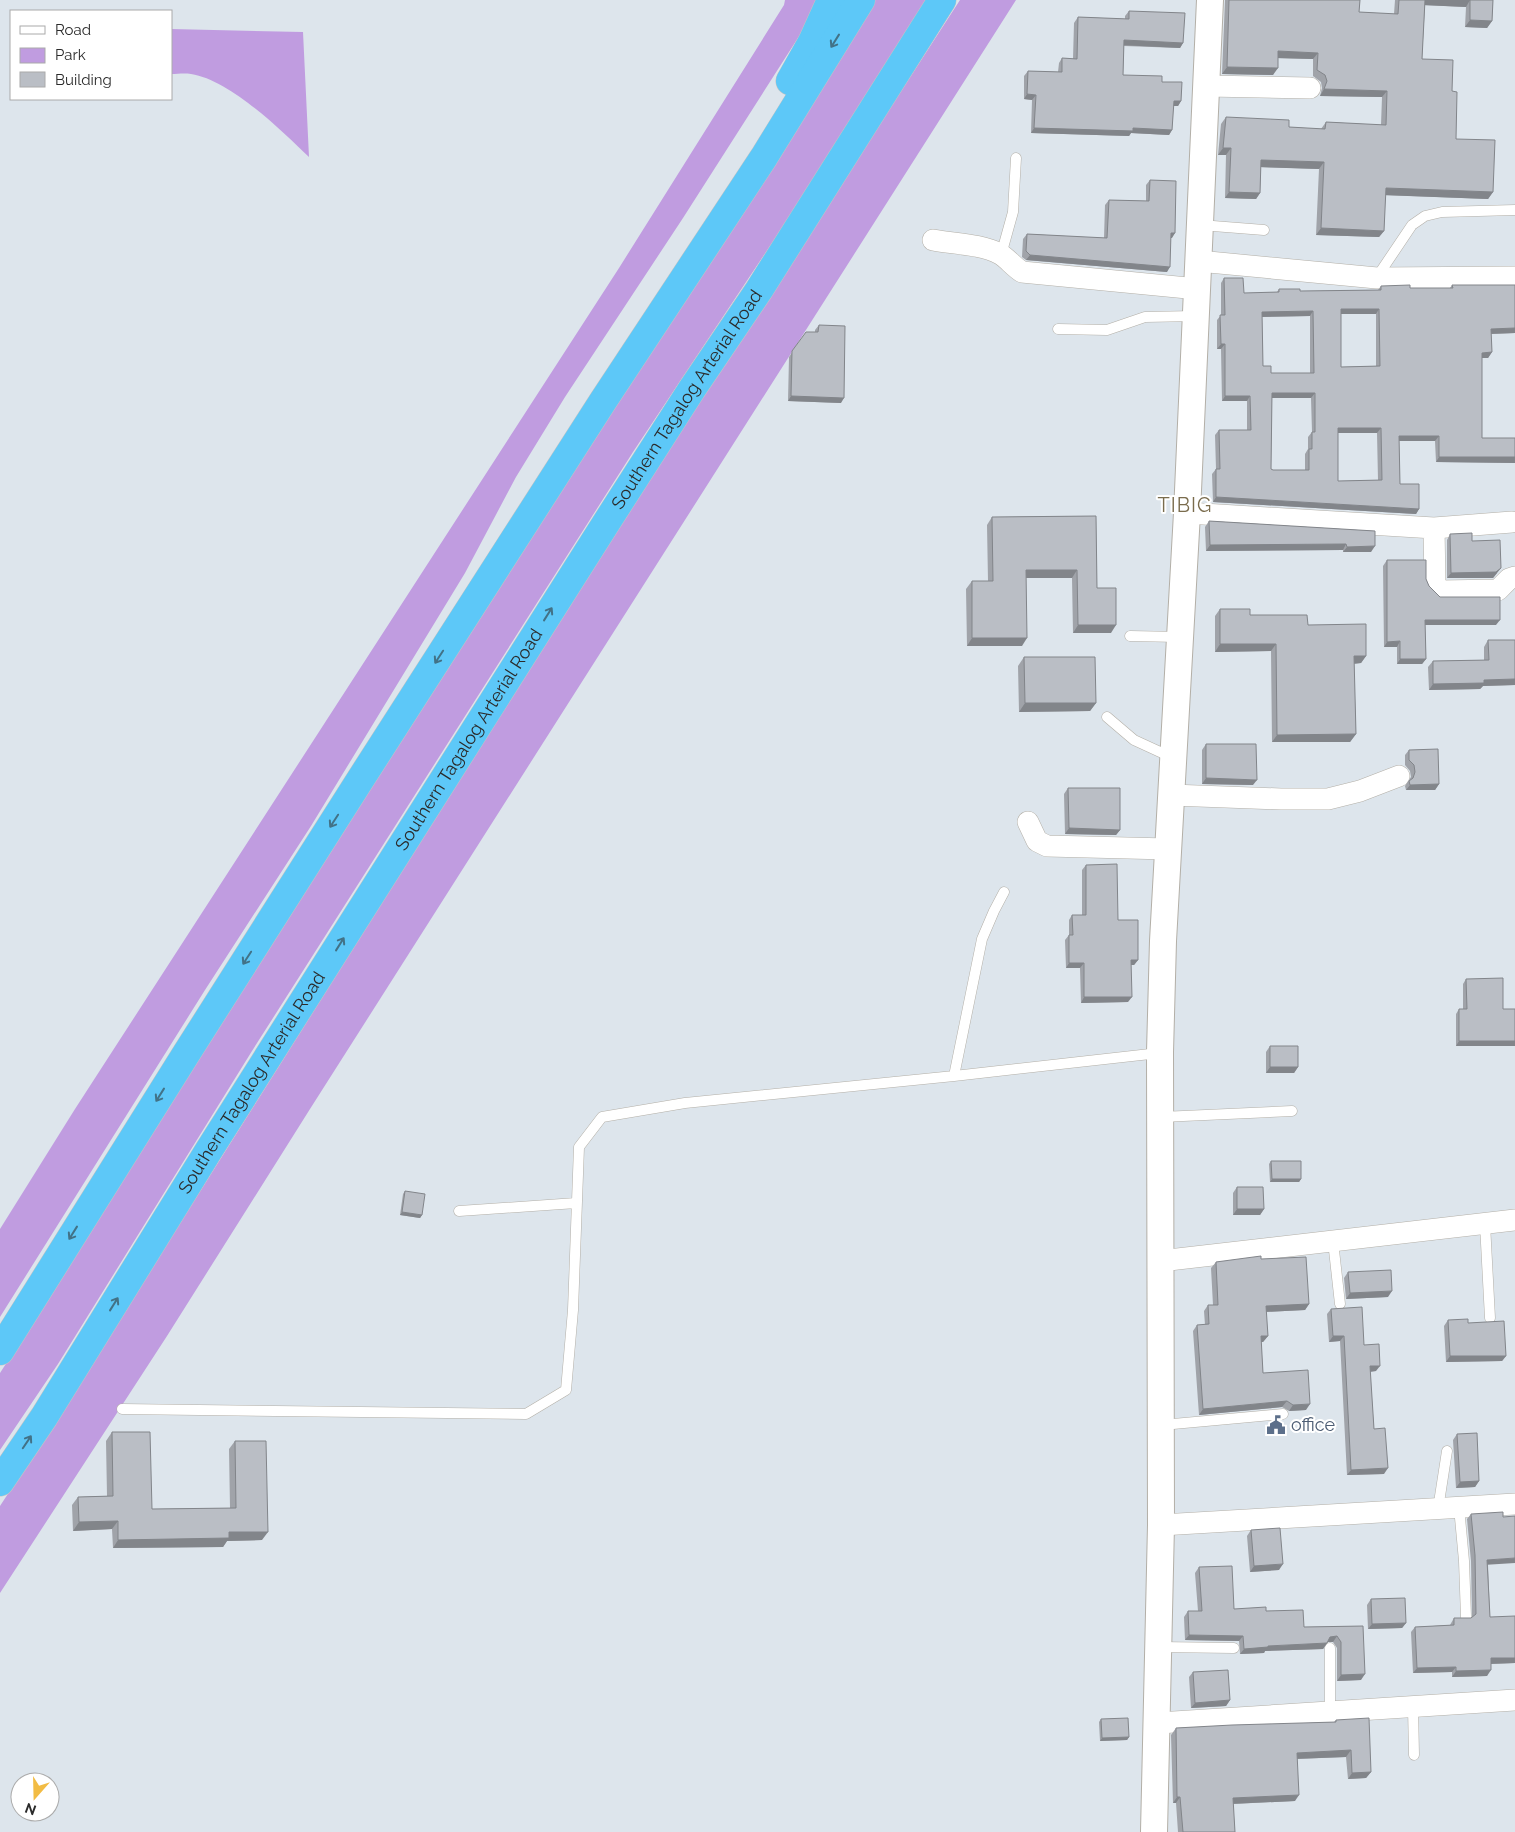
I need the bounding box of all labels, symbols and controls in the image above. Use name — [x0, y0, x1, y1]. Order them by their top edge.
legend — [10, 10, 172, 100]
text: Road — [55, 21, 91, 39]
one-way arrow — [830, 34, 840, 48]
text: Park — [55, 46, 86, 64]
text: Building — [55, 71, 112, 89]
street label: Southern Tagalog Arterial Road — [607, 286, 766, 513]
district label: TIBIG — [1158, 493, 1212, 517]
one-way arrow — [543, 608, 553, 622]
street label: Southern Tagalog Arterial Road — [390, 625, 546, 854]
one-way arrow — [434, 650, 444, 664]
one-way arrow — [329, 814, 340, 828]
one-way arrow — [335, 938, 345, 952]
one-way arrow — [242, 951, 252, 965]
street label: Southern Tagalog Arterial Road — [174, 968, 329, 1197]
one-way arrow — [154, 1088, 164, 1102]
one-way arrow — [68, 1226, 79, 1240]
one-way arrow — [109, 1298, 119, 1312]
public building icon: office — [1265, 1414, 1287, 1436]
place label: office — [1291, 1414, 1336, 1435]
one-way arrow — [22, 1435, 32, 1449]
north arrow — [10, 1772, 60, 1822]
text: N — [23, 1800, 38, 1819]

